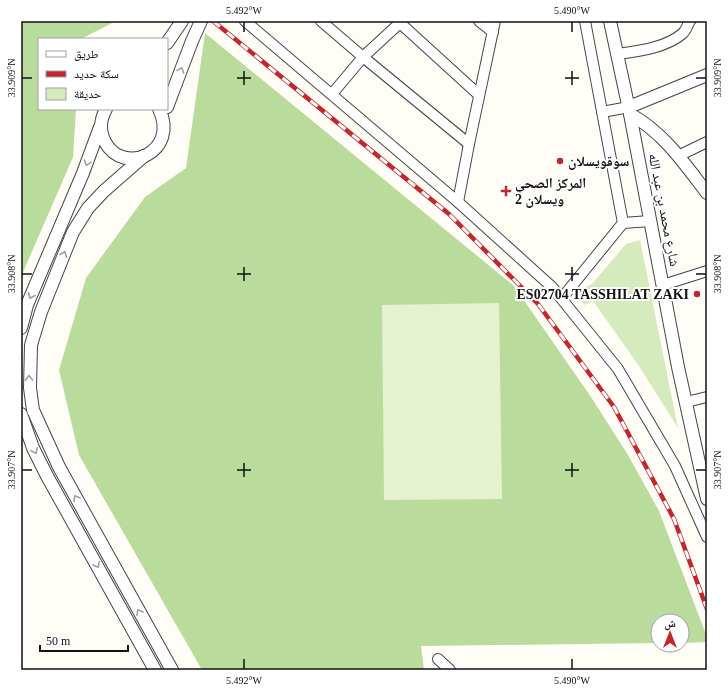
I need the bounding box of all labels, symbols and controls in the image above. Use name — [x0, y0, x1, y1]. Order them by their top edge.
text: 5.492°W — [226, 5, 263, 16]
text: 5.490°W — [554, 5, 591, 16]
legend — [38, 38, 168, 110]
text: طريق — [74, 47, 99, 61]
text: 33.909°N — [6, 59, 17, 97]
text: 33.909°N — [712, 59, 723, 97]
text: سكة حديد — [74, 67, 119, 81]
one-way arrow — [176, 67, 184, 74]
text: حديقة — [74, 87, 102, 101]
street label: شارع محمد بن عبد الله — [644, 152, 682, 268]
place label: سوقويسلان — [568, 154, 629, 170]
marker: سوقويسلان — [555, 156, 565, 166]
one-way arrow — [83, 160, 91, 167]
place label: المركز الصحي ويسلان 2 — [515, 176, 586, 208]
marker: المركز الصحي ويسلان 2 — [500, 185, 512, 197]
one-way arrow — [60, 251, 68, 258]
text: 33.908°N — [6, 255, 17, 293]
text: 33.908°N — [712, 255, 723, 293]
place label: ES02704 TASSHILAT ZAKI — [517, 287, 689, 302]
marker: ES02704 TASSHILAT ZAKI — [692, 289, 702, 299]
one-way arrow — [28, 292, 36, 300]
one-way arrow — [25, 375, 33, 381]
one-way arrow — [30, 446, 38, 454]
text: 33.907°N — [6, 451, 17, 489]
text: 33.907°N — [712, 451, 723, 489]
one-way arrow — [73, 495, 80, 502]
one-way arrow — [92, 561, 99, 568]
one-way arrow — [136, 608, 144, 616]
north arrow — [650, 613, 690, 653]
text: ش — [664, 617, 676, 631]
scale bar — [40, 627, 128, 653]
text: 50 m — [46, 634, 71, 648]
text: 5.492°W — [226, 675, 263, 686]
text: 5.490°W — [554, 675, 591, 686]

